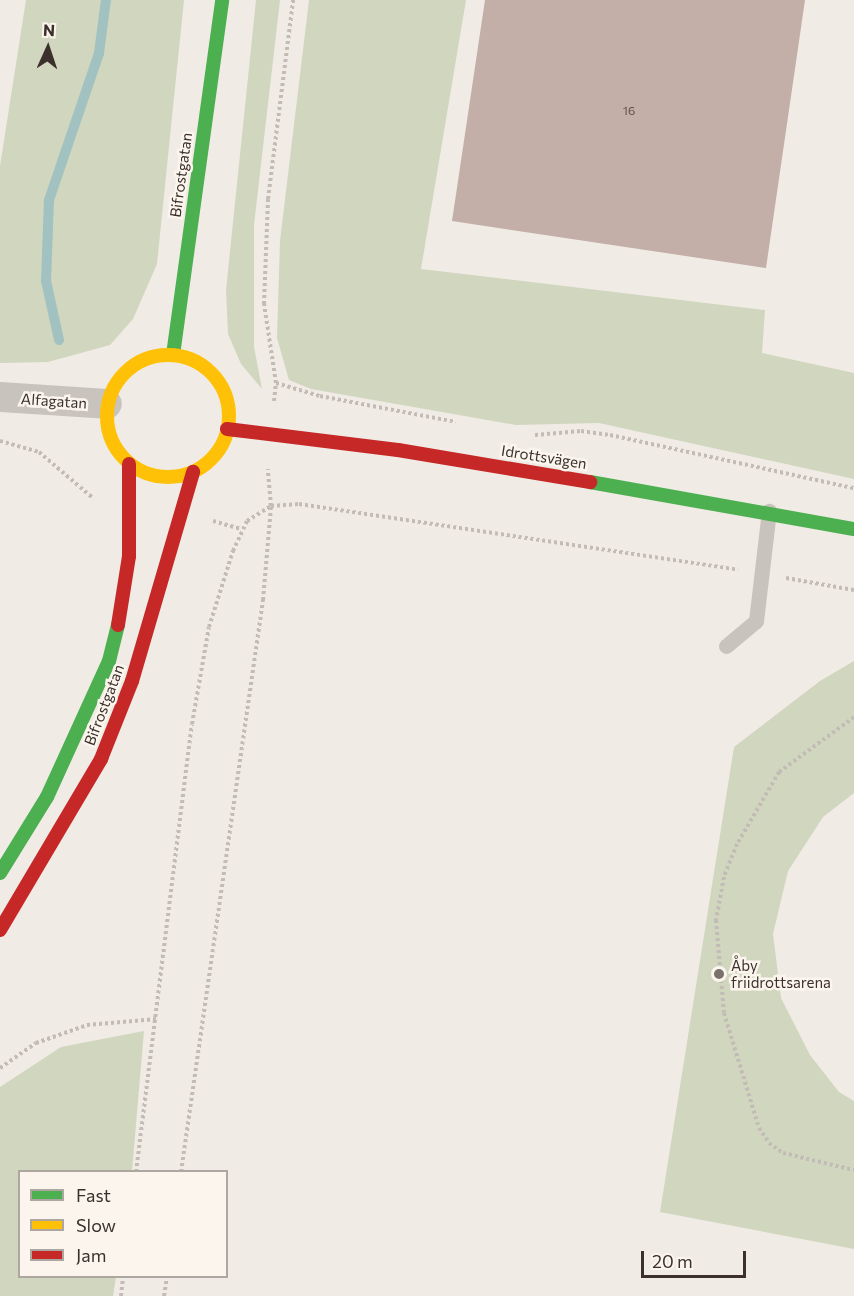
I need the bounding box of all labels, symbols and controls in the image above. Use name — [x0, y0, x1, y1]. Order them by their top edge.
north arrow — [18, 18, 78, 78]
text: N — [42, 20, 55, 39]
house number: 16 — [623, 104, 635, 118]
street label: Bifrostgatan — [166, 131, 196, 219]
street label: Alfagatan — [20, 390, 88, 412]
street label: Idrottsvägen — [500, 441, 588, 473]
street label: Bifrostgatan — [80, 662, 128, 748]
place label: Åby friidrottsarena — [731, 956, 831, 991]
marker: Åby friidrottsarena — [712, 967, 726, 981]
legend — [18, 1170, 228, 1278]
text: Fast — [76, 1184, 111, 1206]
text: Slow — [76, 1214, 116, 1236]
scale bar — [644, 1239, 749, 1277]
text: Jam — [76, 1244, 106, 1266]
text: 20 m — [652, 1250, 693, 1272]

